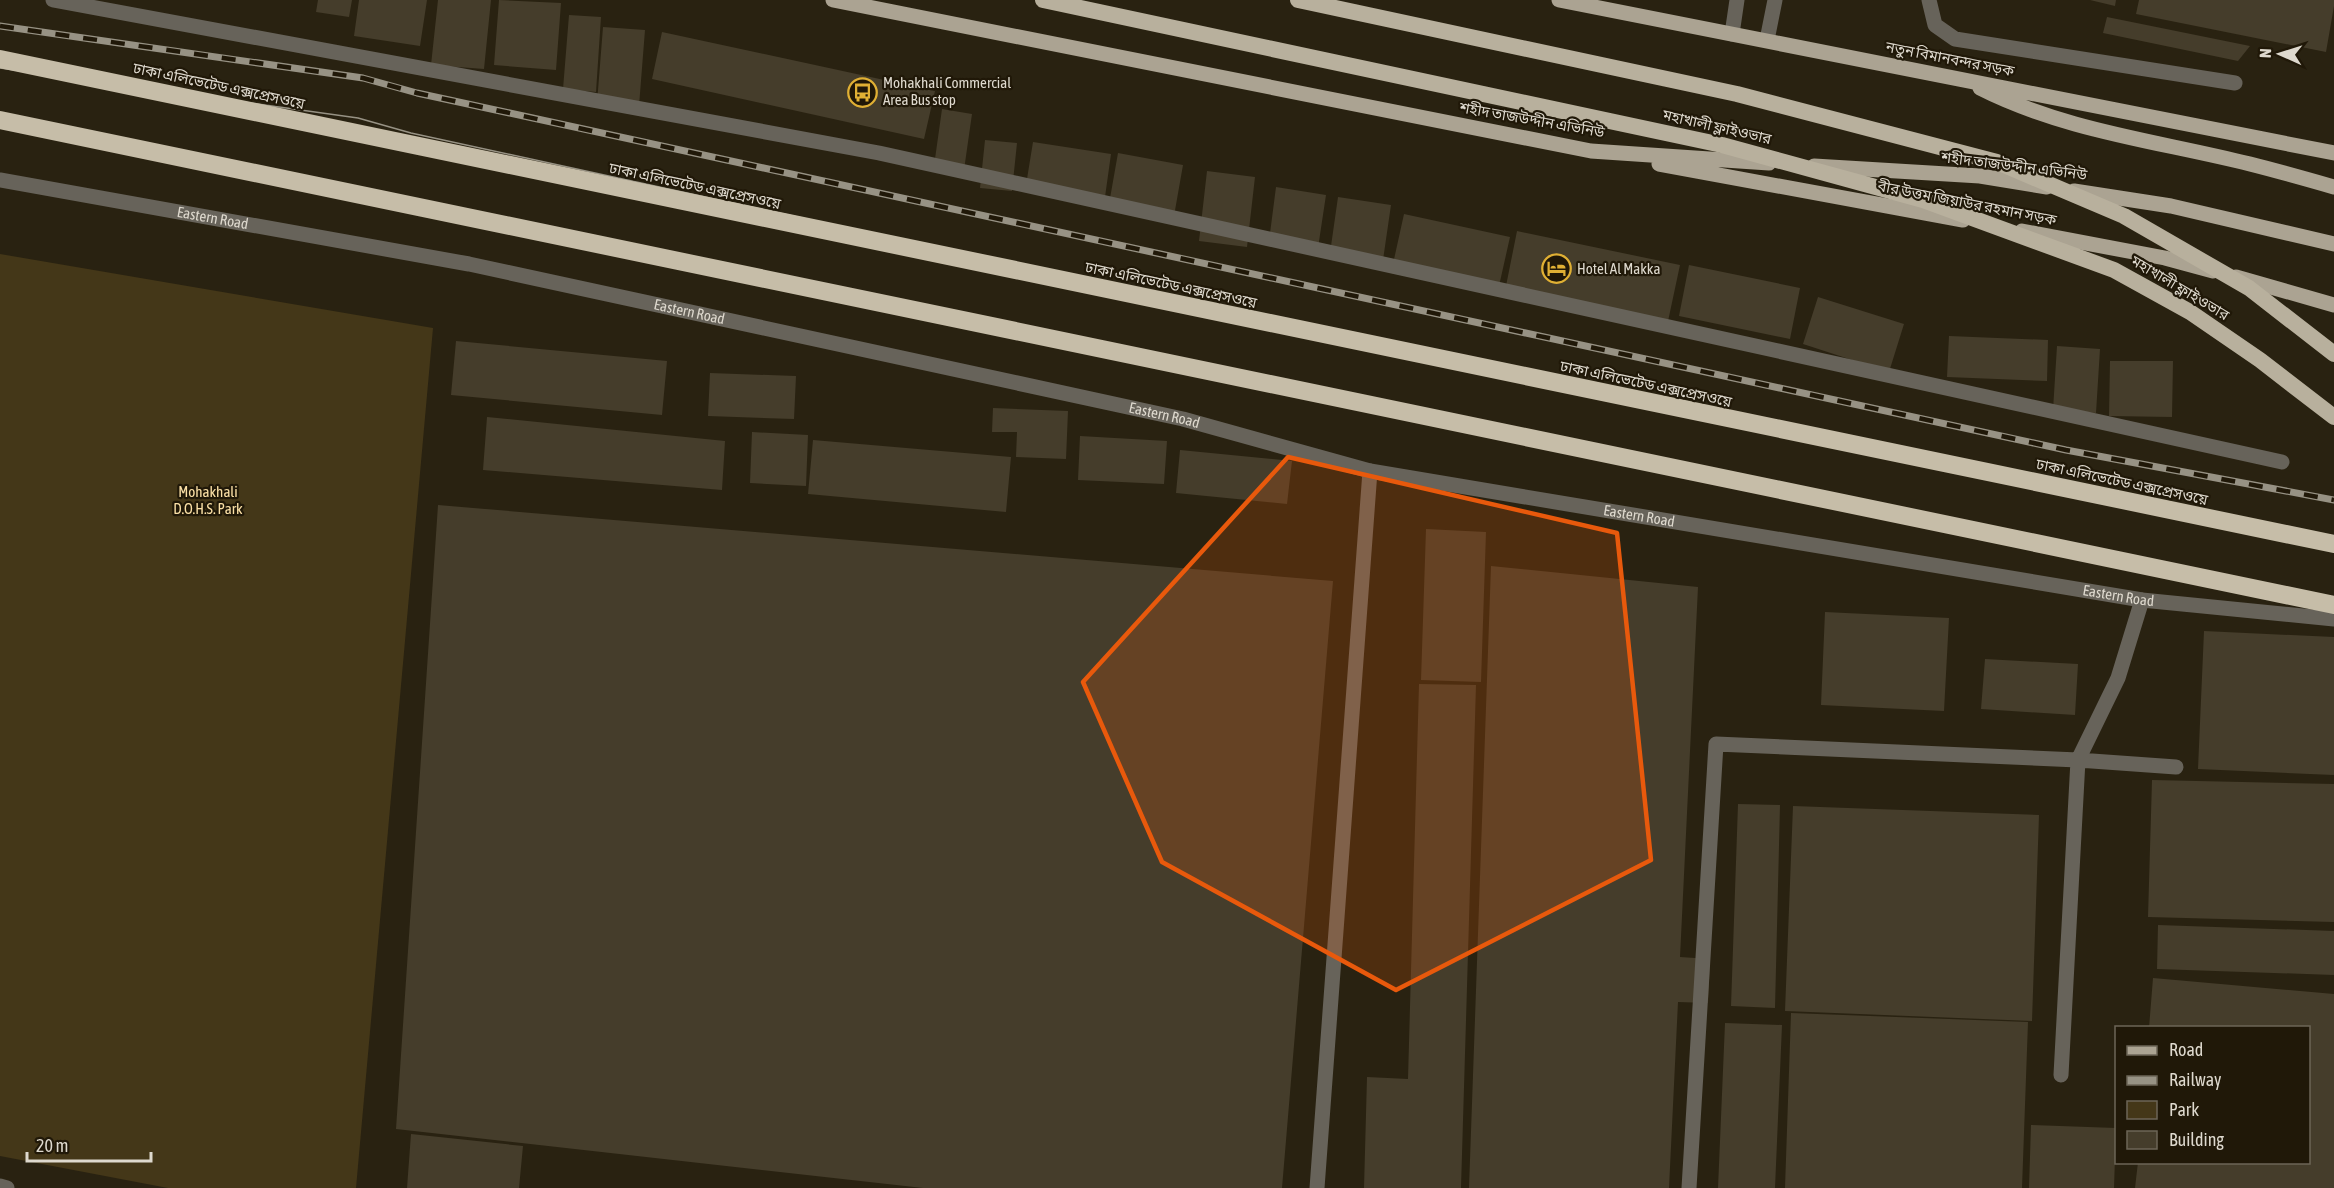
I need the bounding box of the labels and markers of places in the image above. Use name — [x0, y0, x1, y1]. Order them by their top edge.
place label: Mohakhali Commercial Area Bus stop — [883, 74, 1011, 108]
bus stop icon: Mohakhali Commercial Area Bus stop — [846, 76, 878, 108]
hotel icon: Hotel Al Makka — [1540, 253, 1572, 285]
place label: Hotel Al Makka — [1577, 260, 1660, 277]

